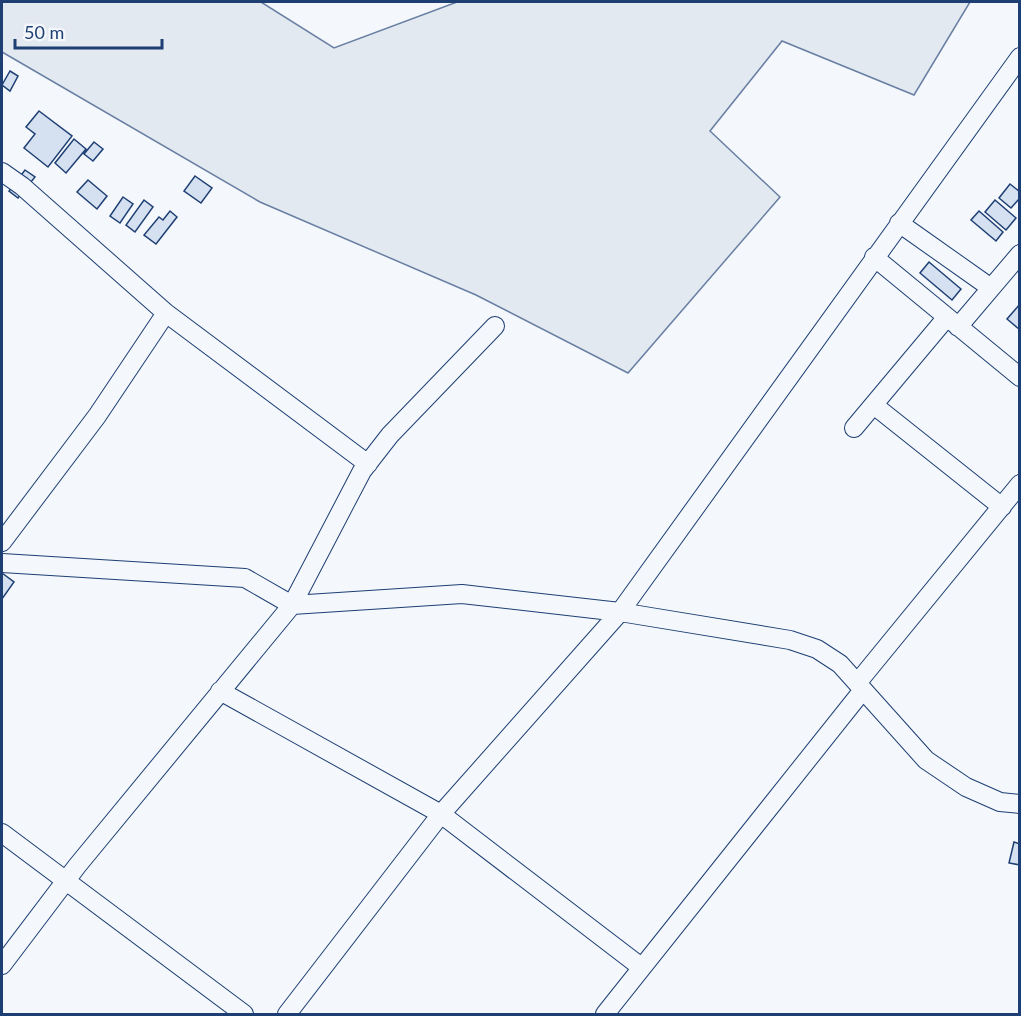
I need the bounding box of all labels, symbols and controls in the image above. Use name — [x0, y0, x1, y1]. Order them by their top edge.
scale bar — [15, 12, 162, 50]
text: 50 m — [24, 21, 64, 43]

